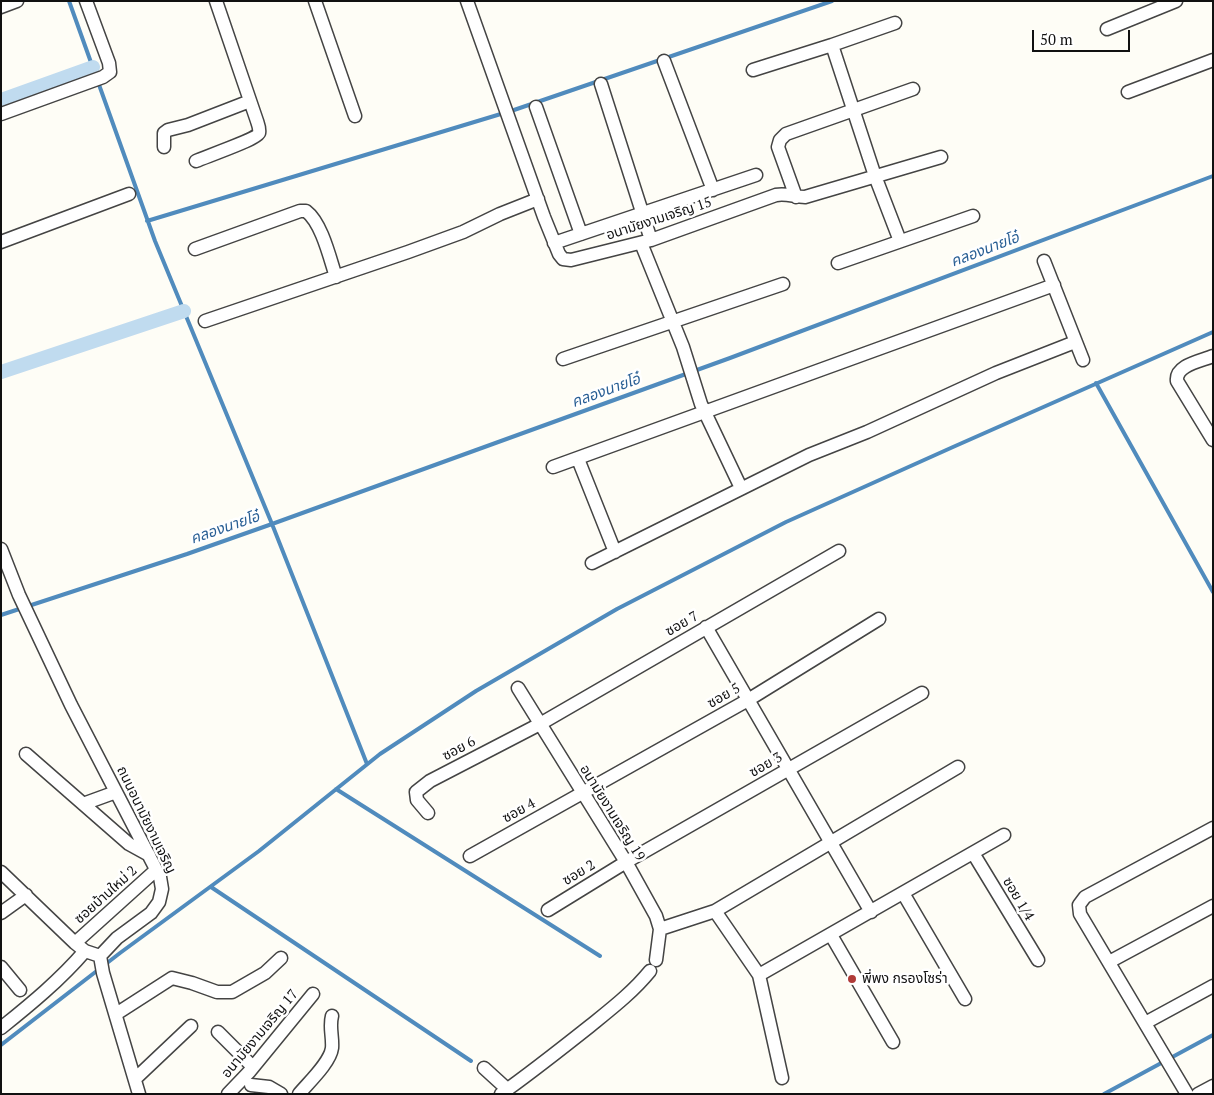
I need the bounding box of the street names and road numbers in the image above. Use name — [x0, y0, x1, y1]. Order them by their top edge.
street label: อนามัยงามเจริญ 15 — [604, 194, 714, 244]
street label: ซอย 7 — [663, 608, 701, 640]
street label: ซอย 5 — [705, 680, 743, 712]
street label: ซอย 6 — [440, 733, 478, 765]
street label: ซอย 3 — [747, 749, 785, 781]
street label: อนามัยงามเจริญ 19 — [576, 762, 648, 864]
street label: ถนนอนามัยงามเจริญ — [113, 764, 179, 876]
street label: ซอย 4 — [500, 795, 538, 827]
street label: ซอย 2 — [560, 857, 598, 889]
street label: ซอยบ้านใหม่ 2 — [71, 862, 141, 928]
street label: ซอย 1/4 — [999, 874, 1037, 924]
street label: อนามัยงามเจริญ 17 — [218, 986, 302, 1082]

